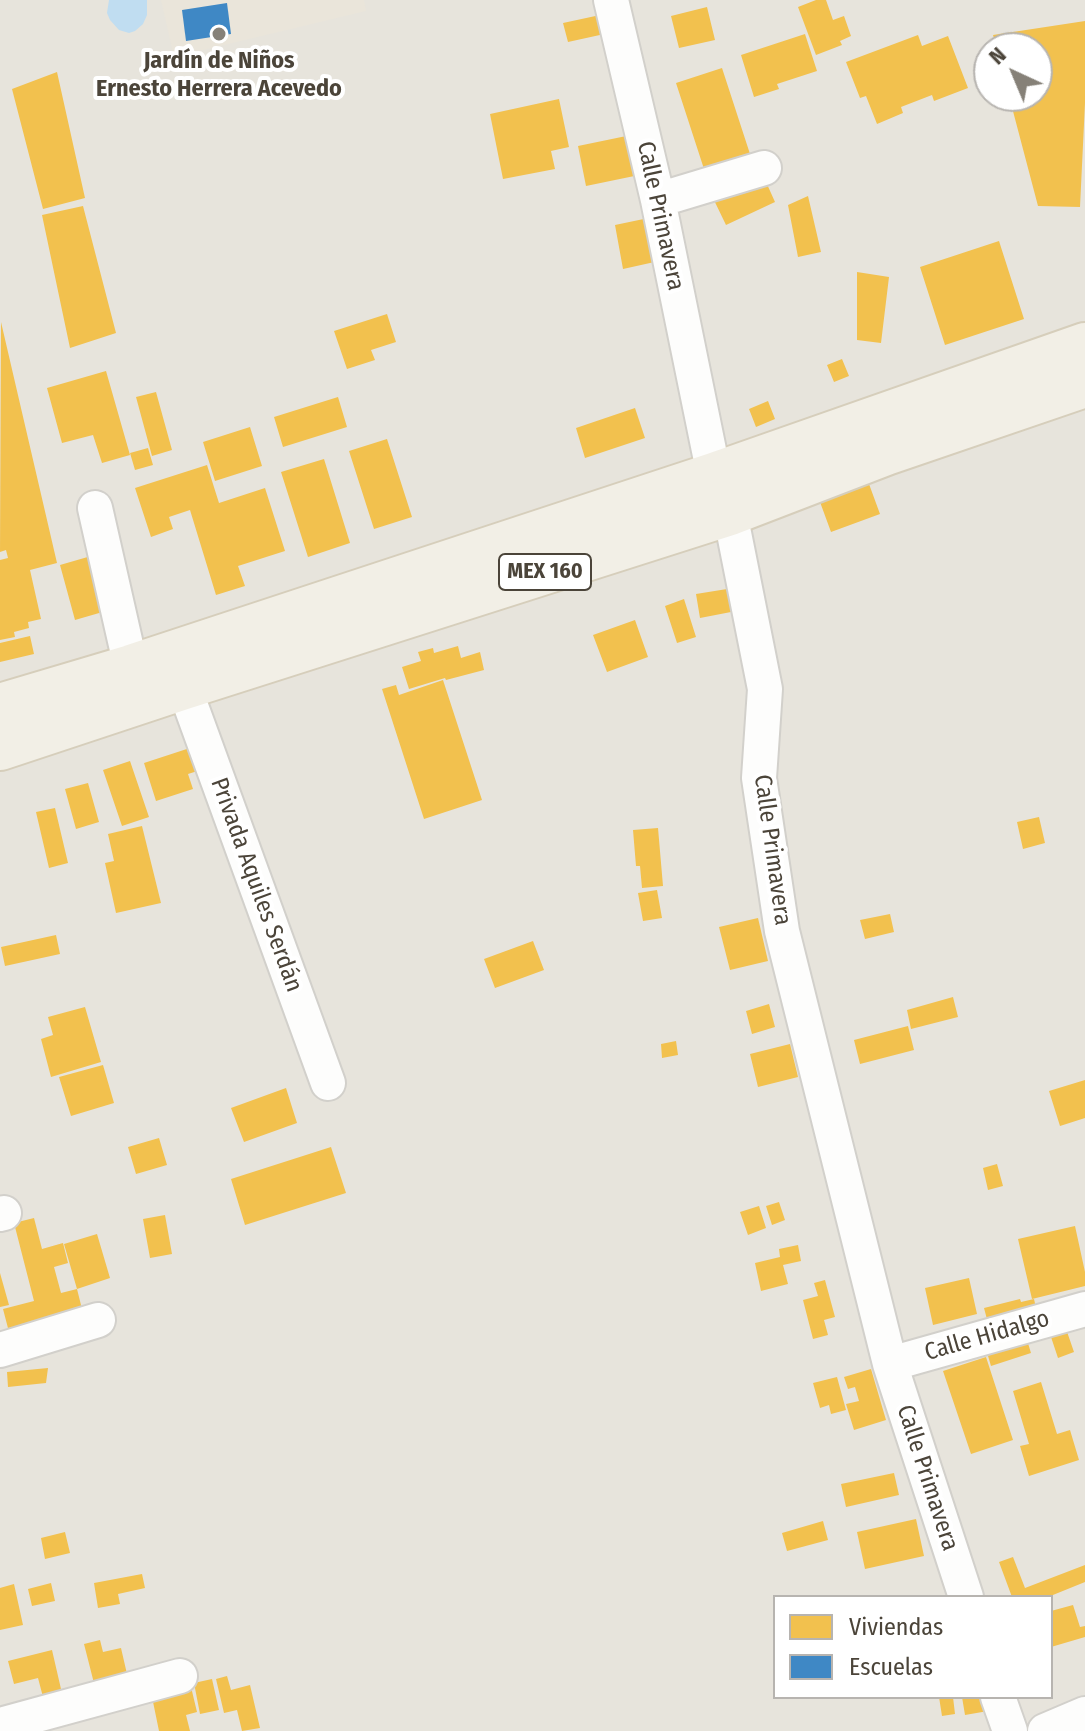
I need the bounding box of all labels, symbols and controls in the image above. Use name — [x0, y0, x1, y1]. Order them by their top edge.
marker: Jardín de Niños Ernesto Herrera Acevedo — [210, 25, 228, 43]
north arrow — [973, 32, 1053, 112]
text: N — [983, 42, 1011, 70]
place label: Jardín de Niños Ernesto Herrera Acevedo — [96, 47, 342, 103]
street label: Calle Primavera — [630, 139, 690, 293]
road number: MEX 160 — [499, 554, 591, 590]
street label: Calle Primavera — [747, 773, 797, 927]
street label: Privada Aquiles Serdán — [204, 774, 308, 996]
street label: Calle Hidalgo — [921, 1304, 1053, 1368]
street label: Calle Primavera — [890, 1401, 964, 1555]
legend — [773, 1595, 1053, 1699]
text: Viviendas — [849, 1613, 943, 1641]
text: Escuelas — [849, 1653, 933, 1681]

